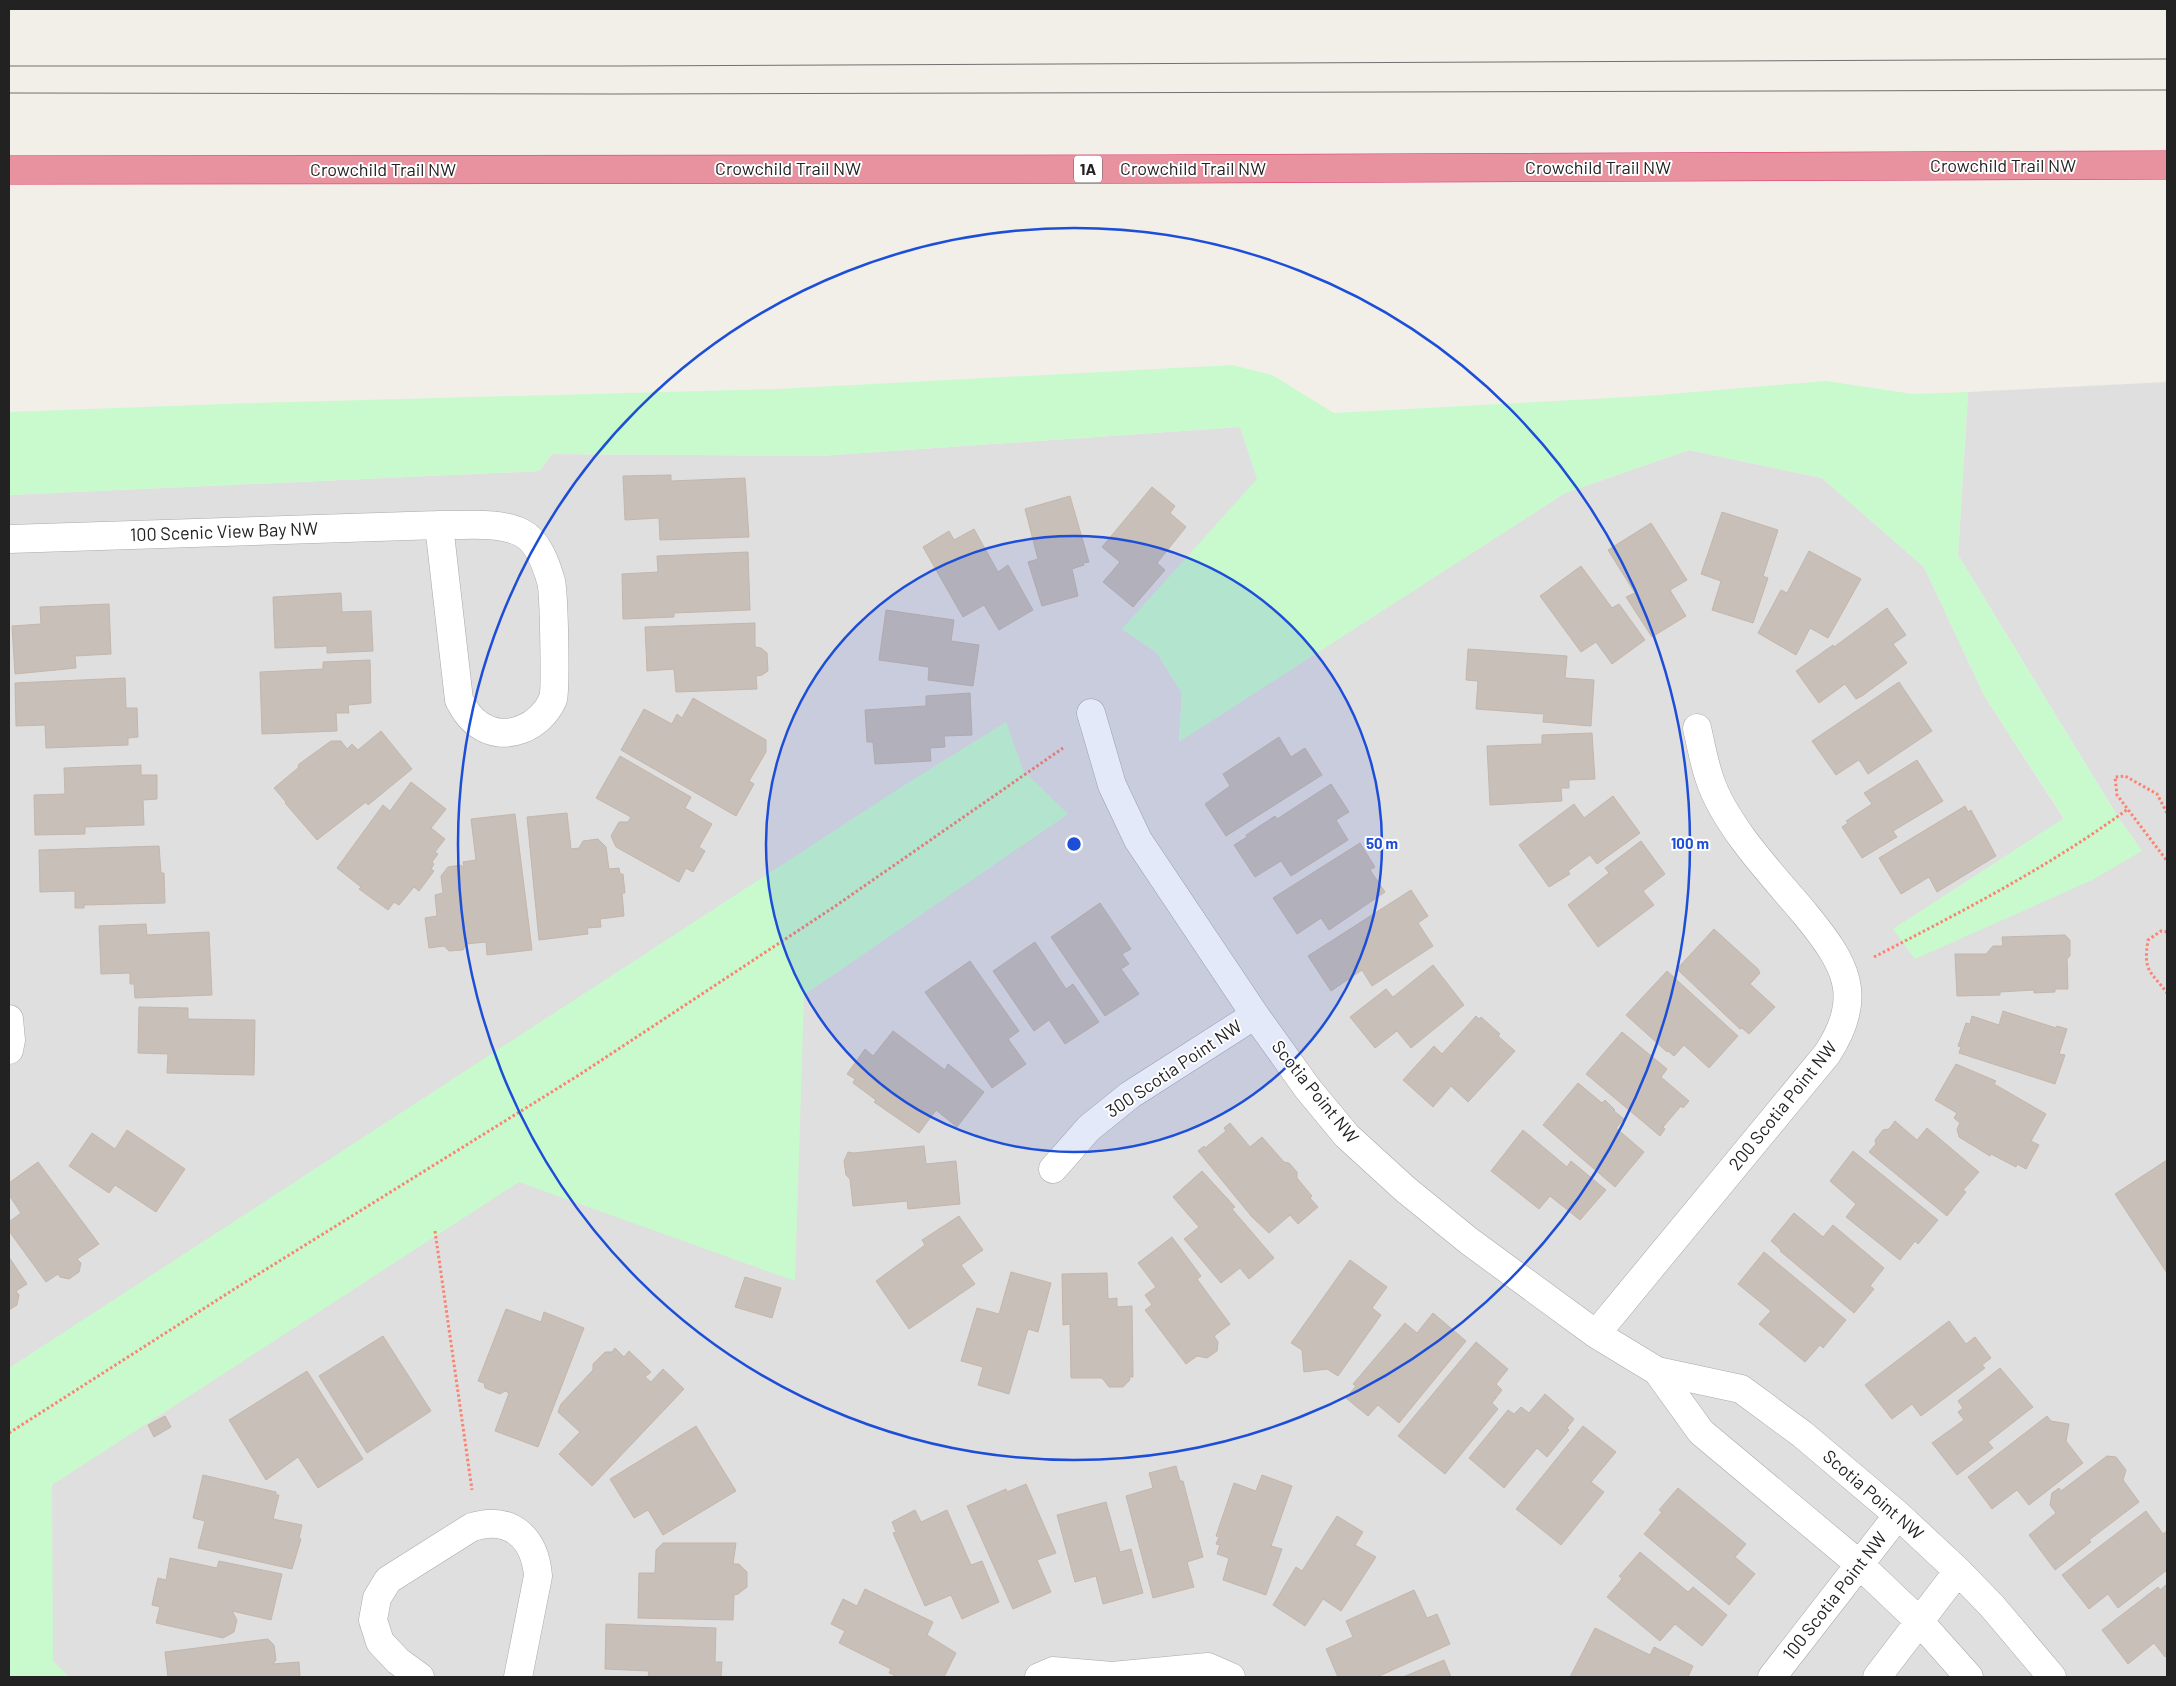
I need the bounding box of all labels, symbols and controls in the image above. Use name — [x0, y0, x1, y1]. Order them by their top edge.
street label: Crowchild Trail NW — [1930, 154, 2076, 176]
road number: 1A — [1074, 156, 1102, 182]
street label: Crowchild Trail NW — [1525, 156, 1671, 178]
street label: Crowchild Trail NW — [715, 157, 861, 179]
street label: Crowchild Trail NW — [1120, 157, 1266, 179]
street label: Crowchild Trail NW — [310, 158, 456, 180]
street label: 100 Scenic View Bay NW — [130, 517, 319, 545]
text: 50 m — [1366, 834, 1398, 852]
text: 100 m — [1671, 834, 1709, 852]
centre of rings — [1065, 835, 1083, 853]
street label: 300 Scotia Point NW — [1101, 1014, 1246, 1122]
street label: Scotia Point NW — [1268, 1035, 1364, 1147]
street label: 200 Scotia Point NW — [1723, 1036, 1841, 1174]
street label: Scotia Point NW — [1819, 1445, 1929, 1544]
street label: 100 Scotia Point NW — [1777, 1527, 1891, 1664]

